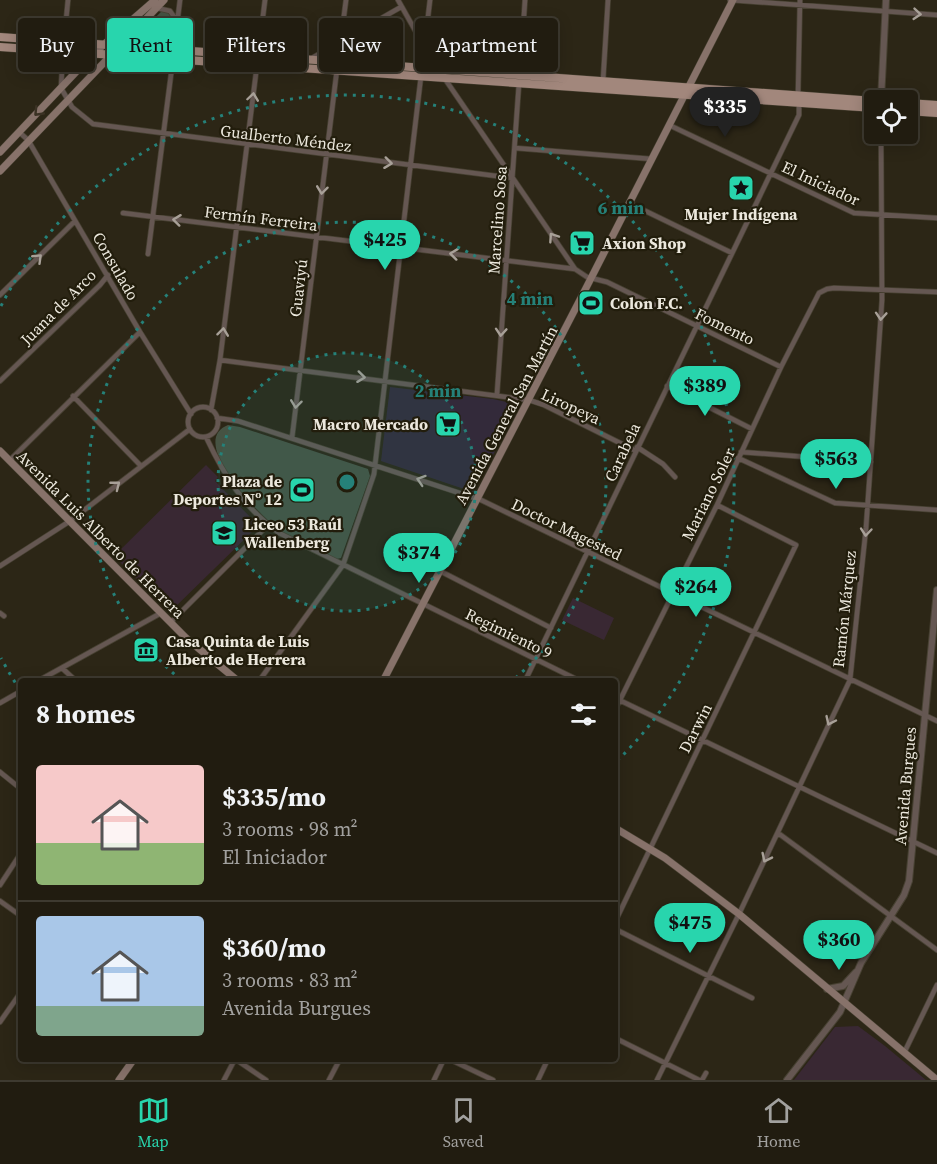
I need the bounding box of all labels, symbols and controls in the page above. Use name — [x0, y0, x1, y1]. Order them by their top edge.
one-way arrow — [912, 7, 921, 20]
chip: Buy — [18, 18, 95, 72]
chip: Rent — [107, 18, 193, 72]
chip: Filters — [205, 18, 307, 72]
chip: New — [319, 18, 403, 72]
chip: Apartment — [415, 18, 558, 72]
pin: $335 — [689, 87, 761, 138]
map controls — [864, 90, 918, 144]
button: locate — [864, 90, 918, 144]
one-way arrow — [246, 92, 258, 101]
text: $335 — [703, 92, 747, 120]
one-way arrow — [34, 105, 45, 116]
street label: Gualberto Méndez — [219, 119, 353, 157]
street label: El Iniciador — [778, 155, 864, 211]
one-way arrow — [384, 156, 393, 168]
street label: Marcelino Sosa — [482, 164, 512, 275]
place icon: Mujer Indígena — [726, 173, 756, 203]
one-way arrow — [317, 185, 329, 195]
text: 6 min — [598, 195, 644, 220]
street label: Fermín Ferreira — [203, 200, 320, 236]
place label: Mujer Indígena — [684, 203, 798, 225]
one-way arrow — [173, 214, 182, 226]
pin: $425 — [349, 220, 421, 271]
text: $425 — [363, 225, 407, 253]
street label: Consulado — [88, 228, 144, 304]
supermarket icon: Axion Shop — [567, 228, 597, 258]
place label: Axion Shop — [602, 232, 686, 254]
one-way arrow — [549, 233, 560, 244]
one-way arrow — [450, 248, 459, 261]
one-way arrow — [30, 255, 41, 266]
street label: Guaviyú — [284, 258, 312, 318]
street label: Juana de Arco — [14, 264, 101, 351]
text: 4 min — [507, 286, 553, 311]
sports icon: Colon F.C. — [576, 288, 606, 318]
place label: Colon F.C. — [610, 292, 683, 314]
street label: Fomento — [692, 302, 759, 350]
one-way arrow — [874, 312, 887, 321]
street label: Avenida General San Martín — [449, 321, 563, 508]
one-way arrow — [216, 327, 229, 336]
one-way arrow — [495, 327, 508, 336]
pin: $389 — [669, 366, 741, 417]
one-way arrow — [357, 370, 366, 383]
text: $389 — [683, 371, 727, 399]
text: 2 min — [415, 378, 461, 403]
street label: Liropeya — [538, 383, 605, 430]
one-way arrow — [290, 400, 303, 409]
supermarket icon: Macro Mercado — [433, 409, 463, 439]
place label: Macro Mercado — [313, 413, 428, 435]
street label: Carabela — [599, 418, 646, 485]
pin: $563 — [800, 439, 872, 490]
street label: Mariano Soler — [676, 444, 740, 544]
text: $563 — [814, 444, 858, 472]
street label: Avenida Luis Alberto de Herrera — [12, 445, 191, 624]
place label: Plaza de Deportes Nº 12 — [173, 470, 282, 510]
centre of rings — [337, 472, 357, 492]
sports icon: Plaza de Deportes Nº 12 — [287, 475, 317, 505]
one-way arrow — [416, 475, 427, 487]
one-way arrow — [109, 482, 120, 493]
street label: Doctor Magested — [508, 493, 626, 565]
place label: Liceo 53 Raúl Wallenberg — [244, 513, 342, 553]
school or university icon: Liceo 53 Raúl Wallenberg — [209, 518, 239, 548]
one-way arrow — [860, 527, 873, 536]
pin: $374 — [383, 533, 455, 584]
text: $374 — [397, 538, 441, 566]
street label: Ramón Márquez — [827, 549, 861, 669]
pin: $264 — [660, 567, 732, 618]
text: $264 — [674, 572, 718, 600]
street label: Regimiento 9 — [462, 602, 556, 664]
place label: Casa Quinta de Luis Alberto de Herrera — [166, 630, 309, 670]
museum icon: Casa Quinta de Luis Alberto de Herrera — [131, 635, 161, 665]
text: 8 homes — [36, 696, 135, 732]
icon: filters — [567, 698, 600, 731]
street label: Darwin — [673, 699, 717, 757]
one-way arrow — [826, 715, 838, 726]
street label: Avenida Burgues — [889, 726, 921, 846]
text: $335/mo — [222, 779, 326, 815]
icon: home — [84, 789, 156, 861]
text: 3 rooms · 98 m² — [222, 815, 358, 843]
text: El Iniciador — [222, 843, 327, 871]
one-way arrow — [761, 852, 773, 863]
pin: $475 — [654, 903, 726, 954]
text: $475 — [668, 908, 712, 936]
pin: $360 — [803, 920, 875, 971]
text: $360 — [817, 925, 861, 953]
text: $360/mo — [222, 930, 326, 966]
icon: home — [84, 940, 156, 1012]
text: 3 rooms · 83 m² — [222, 966, 358, 994]
text: Avenida Burgues — [222, 994, 371, 1022]
tab: Map — [137, 1094, 170, 1152]
tab: Saved — [443, 1094, 484, 1152]
tab: Home — [757, 1094, 800, 1152]

